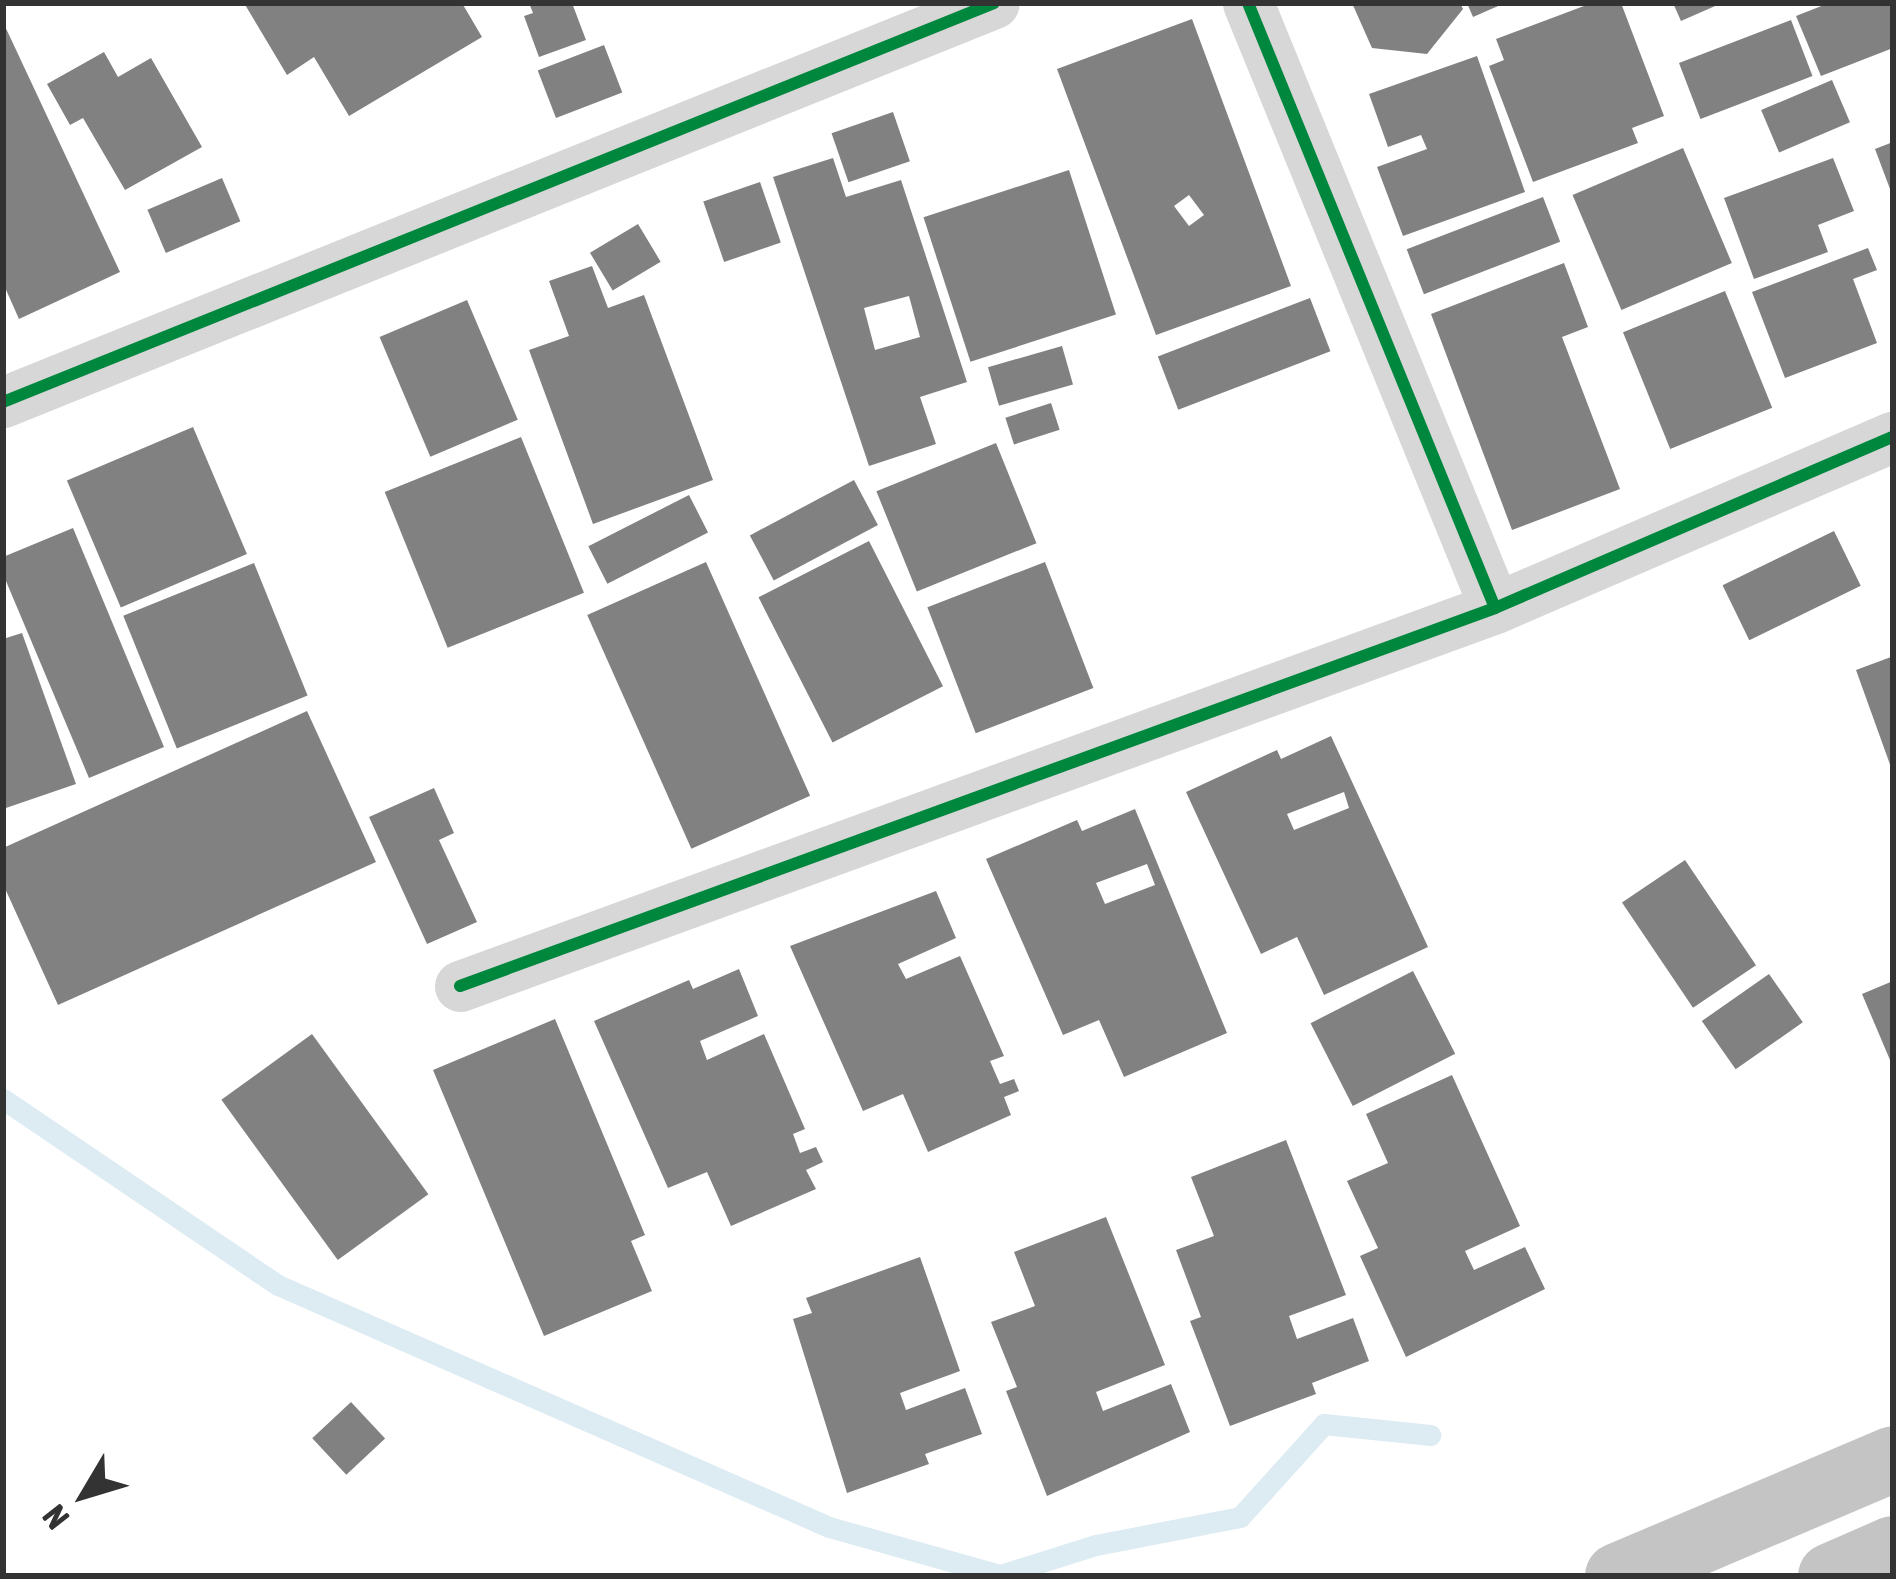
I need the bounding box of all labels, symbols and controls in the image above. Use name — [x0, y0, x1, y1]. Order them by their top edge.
north arrow — [24, 1435, 144, 1555]
text: N — [35, 1498, 77, 1537]

